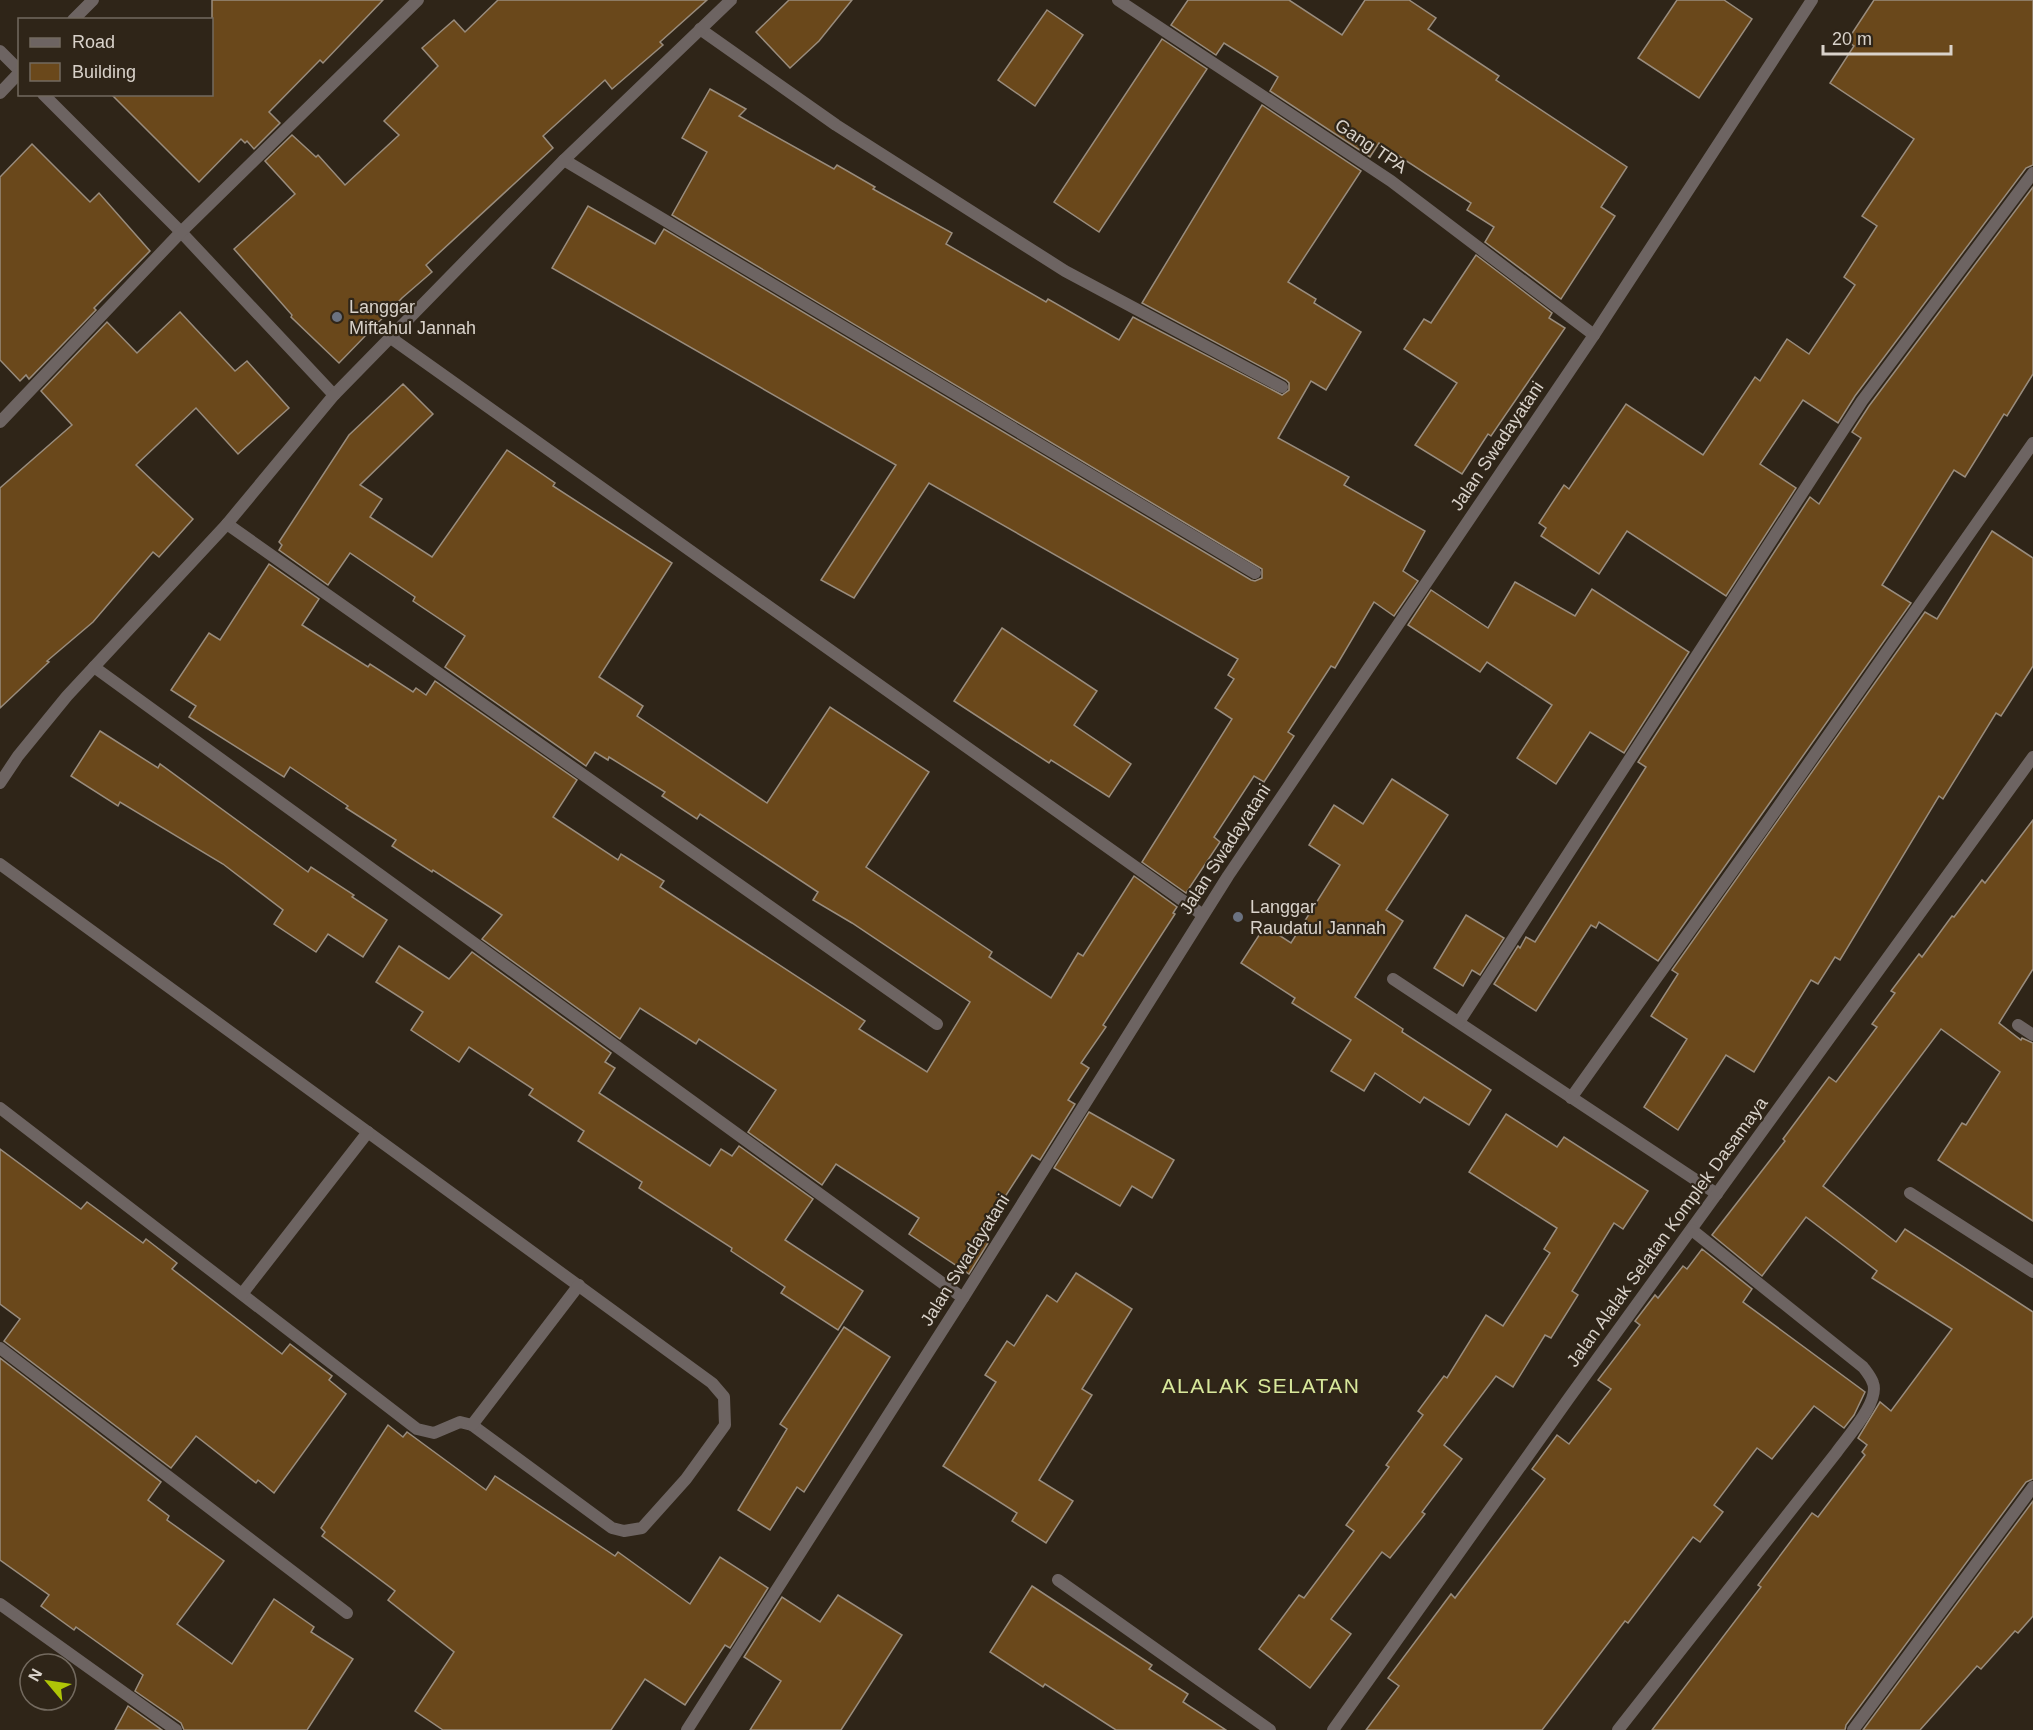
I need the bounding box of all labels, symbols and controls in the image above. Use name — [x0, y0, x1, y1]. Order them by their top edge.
legend — [18, 18, 213, 96]
scale bar — [1823, 18, 1950, 56]
text: 20 m — [1832, 29, 1872, 49]
text: Road — [72, 32, 115, 52]
text: Building — [72, 62, 136, 82]
street label: Gang TPA — [1331, 115, 1411, 177]
place label: Langgar Miftahul Jannah — [349, 297, 476, 338]
marker: Langgar Miftahul Jannah — [330, 310, 344, 324]
street label: Jalan Swadayatani — [1446, 378, 1548, 514]
street label: Jalan Swadayatani — [1175, 780, 1275, 918]
place label: Langgar Raudatul Jannah — [1250, 897, 1386, 938]
marker: Langgar Raudatul Jannah — [1231, 910, 1245, 924]
street label: Jalan Alalak Selatan Komplek Dasamaya — [1562, 1093, 1772, 1371]
street label: Jalan Swadayatani — [916, 1191, 1014, 1329]
district label: ALALAK SELATAN — [1162, 1374, 1360, 1397]
north arrow — [18, 1652, 78, 1712]
text: N — [25, 1666, 46, 1684]

